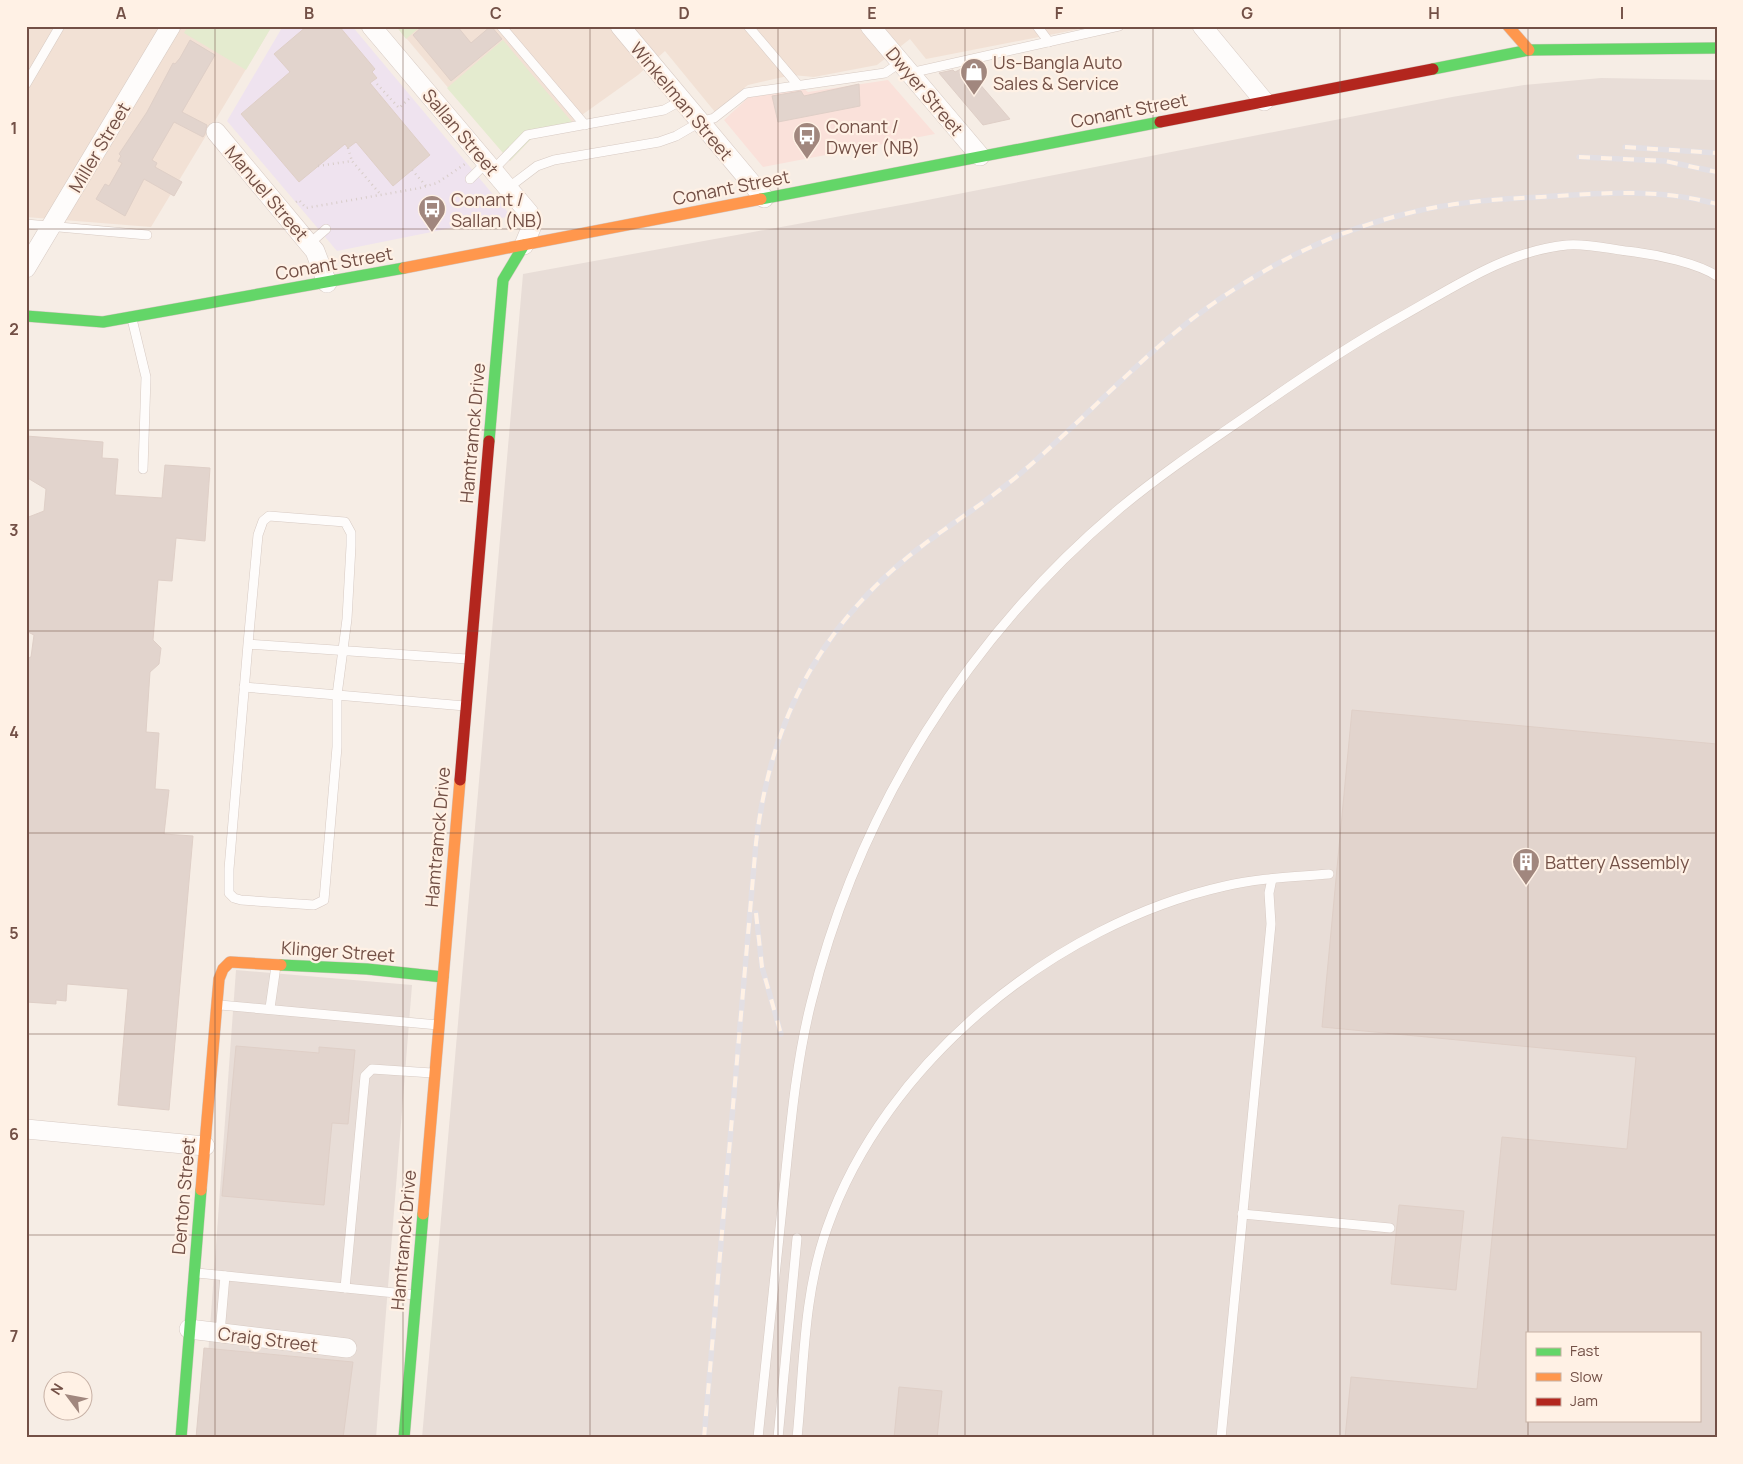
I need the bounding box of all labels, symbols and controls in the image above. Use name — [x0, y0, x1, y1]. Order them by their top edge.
text: A — [116, 2, 127, 24]
text: B — [304, 2, 314, 24]
text: C — [490, 2, 502, 24]
text: D — [678, 2, 690, 24]
text: E — [867, 2, 877, 24]
text: F — [1055, 2, 1064, 24]
text: G — [1241, 2, 1253, 24]
text: H — [1428, 2, 1440, 24]
text: I — [1620, 2, 1624, 24]
street label: Winkelman Street — [625, 37, 739, 165]
street label: Dwyer Street — [881, 42, 969, 140]
place label: Us-Bangla Auto Sales & Service — [993, 50, 1122, 95]
shop icon: Us-Bangla Auto Sales & Service — [959, 57, 989, 96]
street label: Sallan Street — [418, 83, 504, 181]
street label: Conant Street — [1069, 87, 1189, 133]
street label: Miller Street — [63, 97, 135, 197]
place label: Conant / Dwyer (NB) — [826, 114, 920, 159]
text: 1 — [10, 117, 18, 139]
bus stop icon: Conant / Dwyer (NB) — [792, 121, 822, 160]
street label: Manuel Street — [220, 140, 314, 246]
street label: Conant Street — [671, 164, 791, 210]
place label: Conant / Sallan (NB) — [451, 187, 544, 232]
bus stop icon: Conant / Sallan (NB) — [417, 194, 447, 233]
street label: Conant Street — [274, 241, 394, 285]
text: 2 — [9, 318, 19, 340]
street label: Hamtramck Drive — [454, 362, 490, 504]
text: 3 — [9, 519, 19, 541]
text: 4 — [9, 721, 19, 743]
street label: Hamtramck Drive — [419, 766, 455, 908]
building icon: Battery Assembly — [1511, 847, 1541, 886]
place label: Battery Assembly — [1545, 850, 1690, 874]
text: 5 — [9, 922, 19, 944]
street label: Klinger Street — [280, 935, 396, 967]
text: 6 — [9, 1123, 19, 1145]
street label: Denton Street — [166, 1136, 200, 1256]
street label: Hamtramck Drive — [385, 1169, 421, 1311]
street label: Craig Street — [217, 1321, 319, 1357]
text: 7 — [10, 1325, 18, 1347]
legend — [1526, 1332, 1700, 1422]
text: Fast — [1570, 1340, 1599, 1361]
text: Slow — [1570, 1366, 1603, 1387]
north arrow — [42, 1372, 92, 1422]
text: N — [46, 1380, 67, 1398]
text: Jam — [1570, 1390, 1598, 1411]

